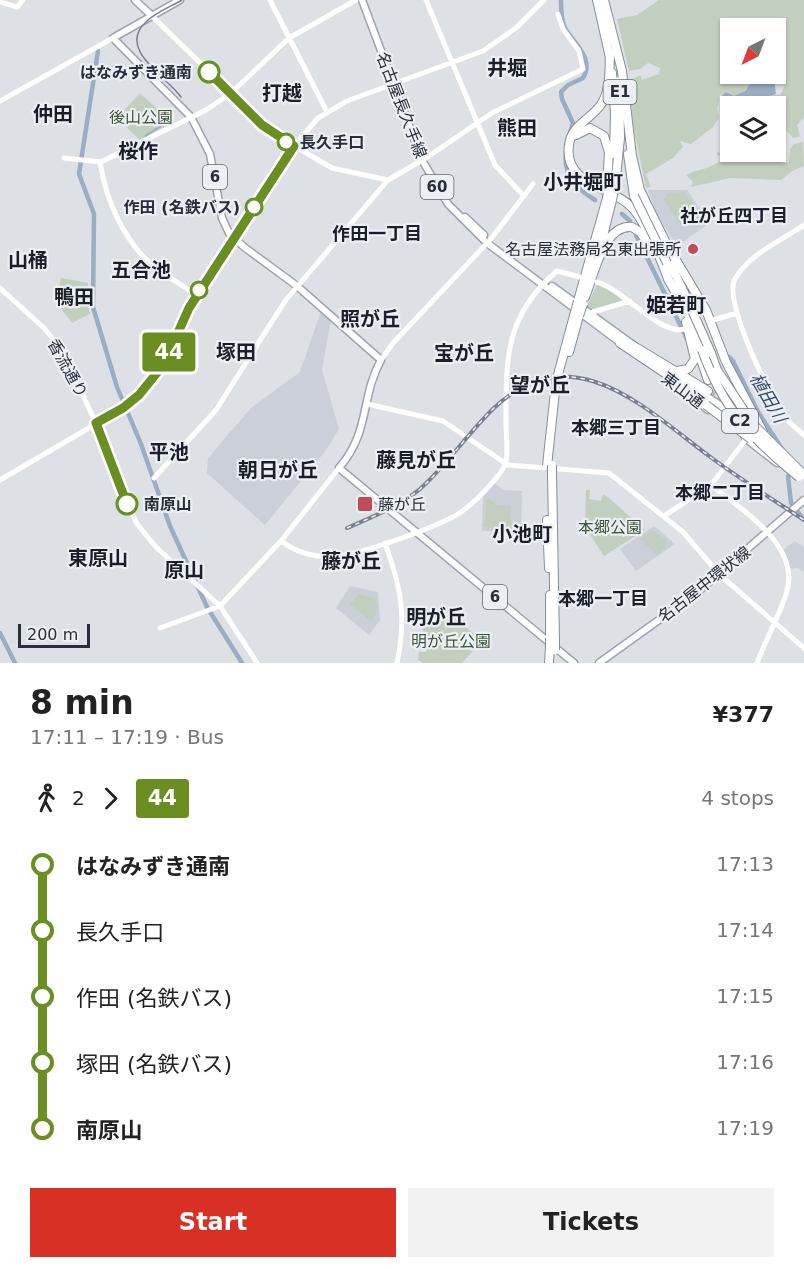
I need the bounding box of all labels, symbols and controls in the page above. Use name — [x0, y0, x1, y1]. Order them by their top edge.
north arrow — [720, 18, 786, 84]
map controls — [720, 18, 786, 162]
street label: 名古屋長久手線 — [373, 49, 430, 161]
district label: 井堀 — [487, 56, 527, 80]
marker: はなみずき通南 — [198, 61, 220, 83]
place label: はなみずき通南 — [80, 63, 192, 82]
road number: E1 — [604, 80, 636, 104]
district label: 打越 — [262, 81, 302, 105]
button: layers — [720, 96, 786, 162]
district label: 仲田 — [33, 102, 73, 126]
park label: 後山公園 — [109, 108, 173, 127]
district label: 熊田 — [497, 116, 537, 140]
marker: 長久手口 — [277, 133, 295, 151]
place label: 長久手口 — [300, 133, 364, 152]
district label: 桜作 — [118, 139, 158, 163]
road number: 6 — [203, 165, 227, 189]
district label: 小井堀町 — [543, 170, 623, 194]
road number: 60 — [420, 175, 454, 199]
place label: 作田 (名鉄バス) — [124, 198, 240, 217]
marker: 作田 (名鉄バス) — [245, 198, 263, 216]
district label: 社が丘四丁目 — [680, 205, 788, 226]
district label: 作田一丁目 — [332, 223, 422, 244]
place label: 名古屋法務局名東出張所 — [505, 240, 681, 259]
marker: 名古屋法務局名東出張所 — [686, 242, 700, 256]
district label: 山桶 — [8, 248, 48, 272]
district label: 五合池 — [111, 258, 171, 282]
unlabelled marker — [190, 281, 208, 299]
district label: 鴨田 — [54, 285, 94, 309]
district label: 姫若町 — [646, 293, 706, 317]
district label: 照が丘 — [340, 307, 400, 331]
line badge: 44 — [142, 332, 196, 372]
street label: 香流通り — [44, 336, 91, 401]
text: 44 — [154, 340, 184, 364]
district label: 塚田 — [216, 340, 256, 364]
district label: 宝が丘 — [434, 341, 494, 365]
street label: 東山通 — [658, 368, 708, 412]
water label: 植田川 — [746, 369, 792, 428]
district label: 望が丘 — [510, 373, 570, 397]
road number: C2 — [722, 409, 758, 433]
district label: 本郷三丁目 — [571, 417, 661, 438]
district label: 平池 — [149, 440, 189, 464]
district label: 藤見が丘 — [376, 448, 456, 472]
district label: 朝日が丘 — [238, 458, 318, 482]
district label: 本郷二丁目 — [675, 482, 765, 503]
marker: 南原山 — [116, 493, 138, 515]
place label: 南原山 — [144, 495, 192, 514]
marker: 藤が丘 — [356, 495, 374, 513]
place label: 藤が丘 — [378, 495, 426, 514]
park label: 本郷公園 — [578, 518, 642, 537]
district label: 小池町 — [492, 522, 552, 546]
street label: 名古屋中環状線 — [654, 542, 754, 626]
district label: 東原山 — [68, 546, 128, 570]
district label: 藤が丘 — [321, 549, 381, 573]
district label: 原山 — [164, 558, 204, 582]
road number: 6 — [483, 585, 507, 609]
district label: 本郷一丁目 — [558, 588, 648, 609]
district label: 明が丘 — [406, 605, 466, 629]
scale bar — [18, 621, 90, 648]
text: 200 m — [27, 625, 78, 644]
park label: 明が丘公園 — [411, 632, 491, 651]
text: 8 min — [30, 683, 134, 722]
text: ¥377 — [713, 702, 774, 727]
text: 17:11 – 17:19 · Bus — [30, 725, 224, 749]
icon: walk — [30, 782, 63, 815]
icon: forward — [94, 782, 127, 815]
text: 2 — [72, 786, 85, 810]
text: 44 — [148, 786, 177, 810]
text: 4 stops — [701, 786, 774, 810]
text: 17:13 — [716, 852, 774, 876]
text: はなみずき通南 — [76, 854, 230, 879]
text: 17:14 — [716, 918, 774, 942]
text: 長久手口 — [76, 920, 164, 945]
text: 17:15 — [716, 984, 774, 1008]
text: 作田 (名鉄バス) — [76, 986, 232, 1011]
text: 17:16 — [716, 1050, 774, 1074]
text: 塚田 (名鉄バス) — [76, 1052, 232, 1077]
text: 17:19 — [716, 1116, 774, 1140]
text: 南原山 — [76, 1118, 142, 1143]
button: Start — [30, 1188, 396, 1257]
button: Tickets — [408, 1188, 774, 1257]

